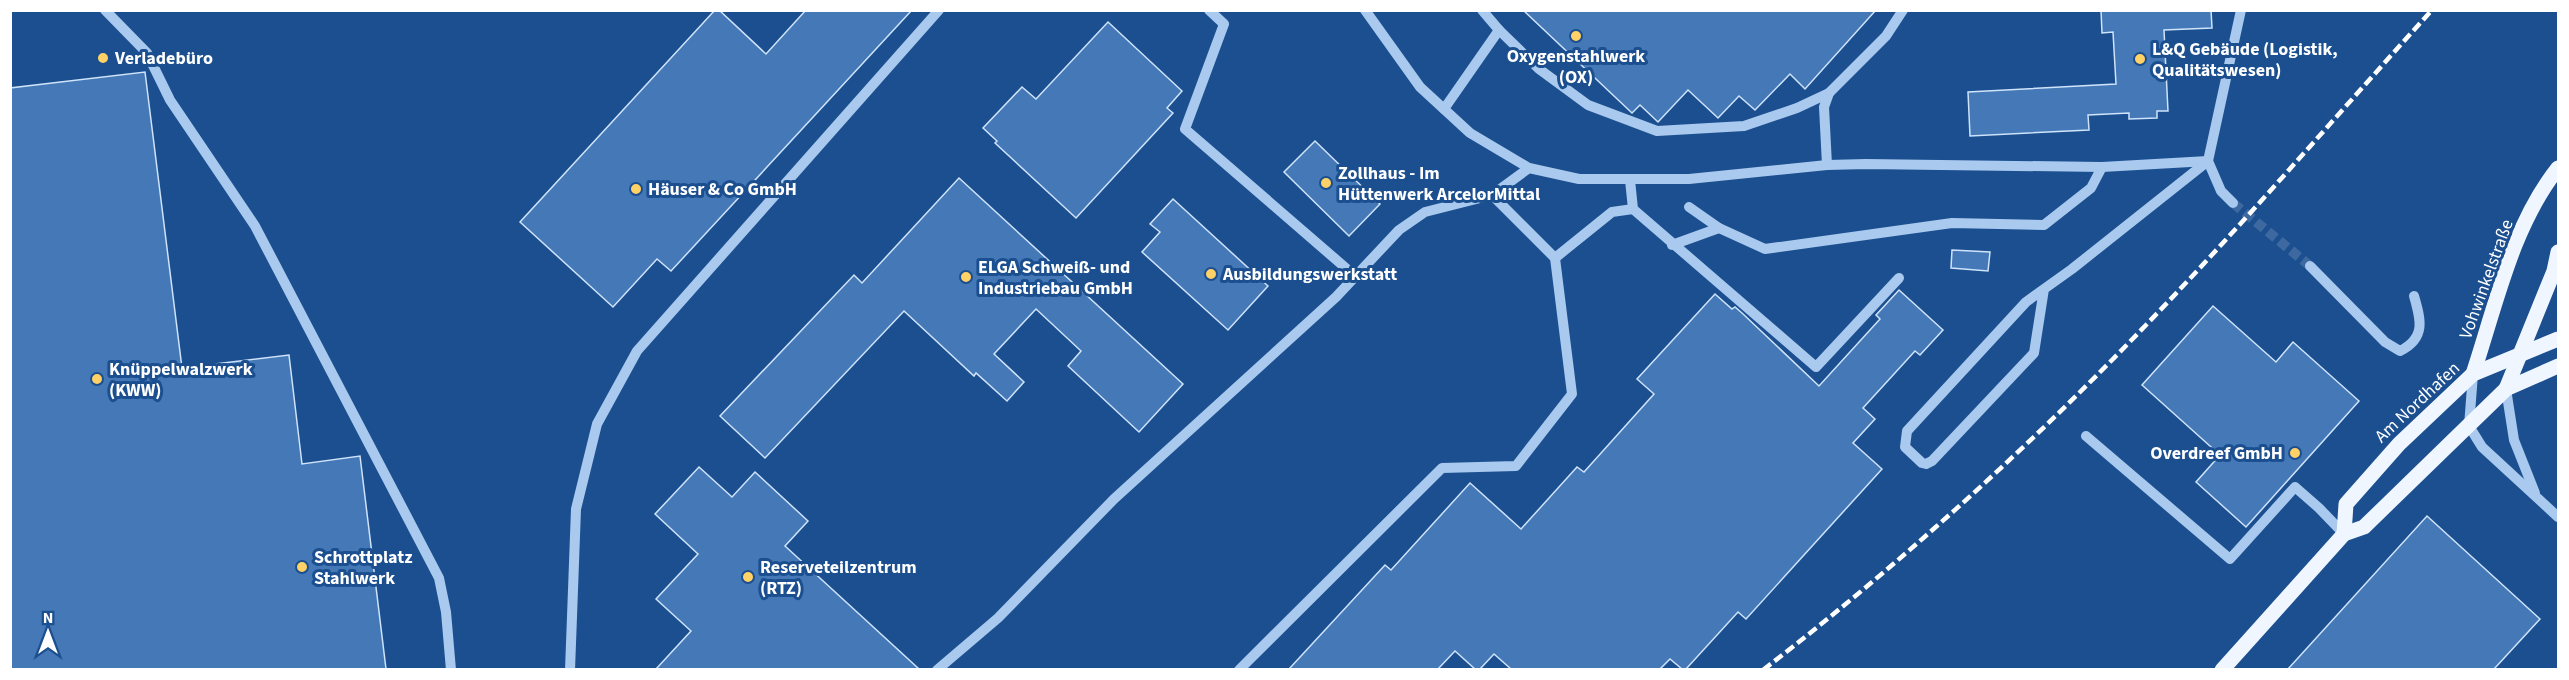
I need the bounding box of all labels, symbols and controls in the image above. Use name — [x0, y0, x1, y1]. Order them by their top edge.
marker: Oxygenstahlwerk (OX) — [1569, 29, 1583, 43]
place label: L&Q Gebäude (Logistik, Qualitätswesen) — [2152, 37, 2338, 83]
place label: Oxygenstahlwerk (OX) — [1507, 44, 1645, 90]
place label: Verladebüro — [114, 46, 213, 71]
marker: Verladebüro — [96, 51, 110, 65]
marker: L&Q Gebäude (Logistik, Qualitätswesen) — [2133, 52, 2147, 66]
place label: Zollhaus - Im Hüttenwerk ArcelorMittal — [1338, 161, 1540, 207]
marker: Zollhaus - Im Hüttenwerk ArcelorMittal — [1319, 176, 1333, 190]
place label: Häuser & Co GmbH — [648, 177, 797, 202]
marker: Häuser & Co GmbH — [629, 182, 643, 196]
street label: Vohwinkelstraße — [2453, 216, 2520, 342]
place label: ELGA Schweiß- und Industriebau GmbH — [978, 255, 1133, 301]
place label: Ausbildungswerkstatt — [1222, 262, 1397, 287]
marker: Ausbildungswerkstatt — [1204, 267, 1218, 281]
marker: ELGA Schweiß- und Industriebau GmbH — [959, 270, 973, 284]
street label: Am Nordhafen — [2369, 356, 2466, 448]
place label: Knüppelwalzwerk (KWW) — [109, 357, 253, 403]
marker: Knüppelwalzwerk (KWW) — [90, 372, 104, 386]
place label: Overdreef GmbH — [2150, 441, 2283, 466]
marker: Overdreef GmbH — [2288, 446, 2302, 460]
place label: Schrottplatz Stahlwerk — [314, 545, 412, 591]
place label: Reserveteilzentrum (RTZ) — [760, 555, 917, 601]
marker: Schrottplatz Stahlwerk — [295, 560, 309, 574]
marker: Reserveteilzentrum (RTZ) — [741, 570, 755, 584]
north arrow — [18, 602, 78, 662]
text: N — [43, 607, 53, 629]

